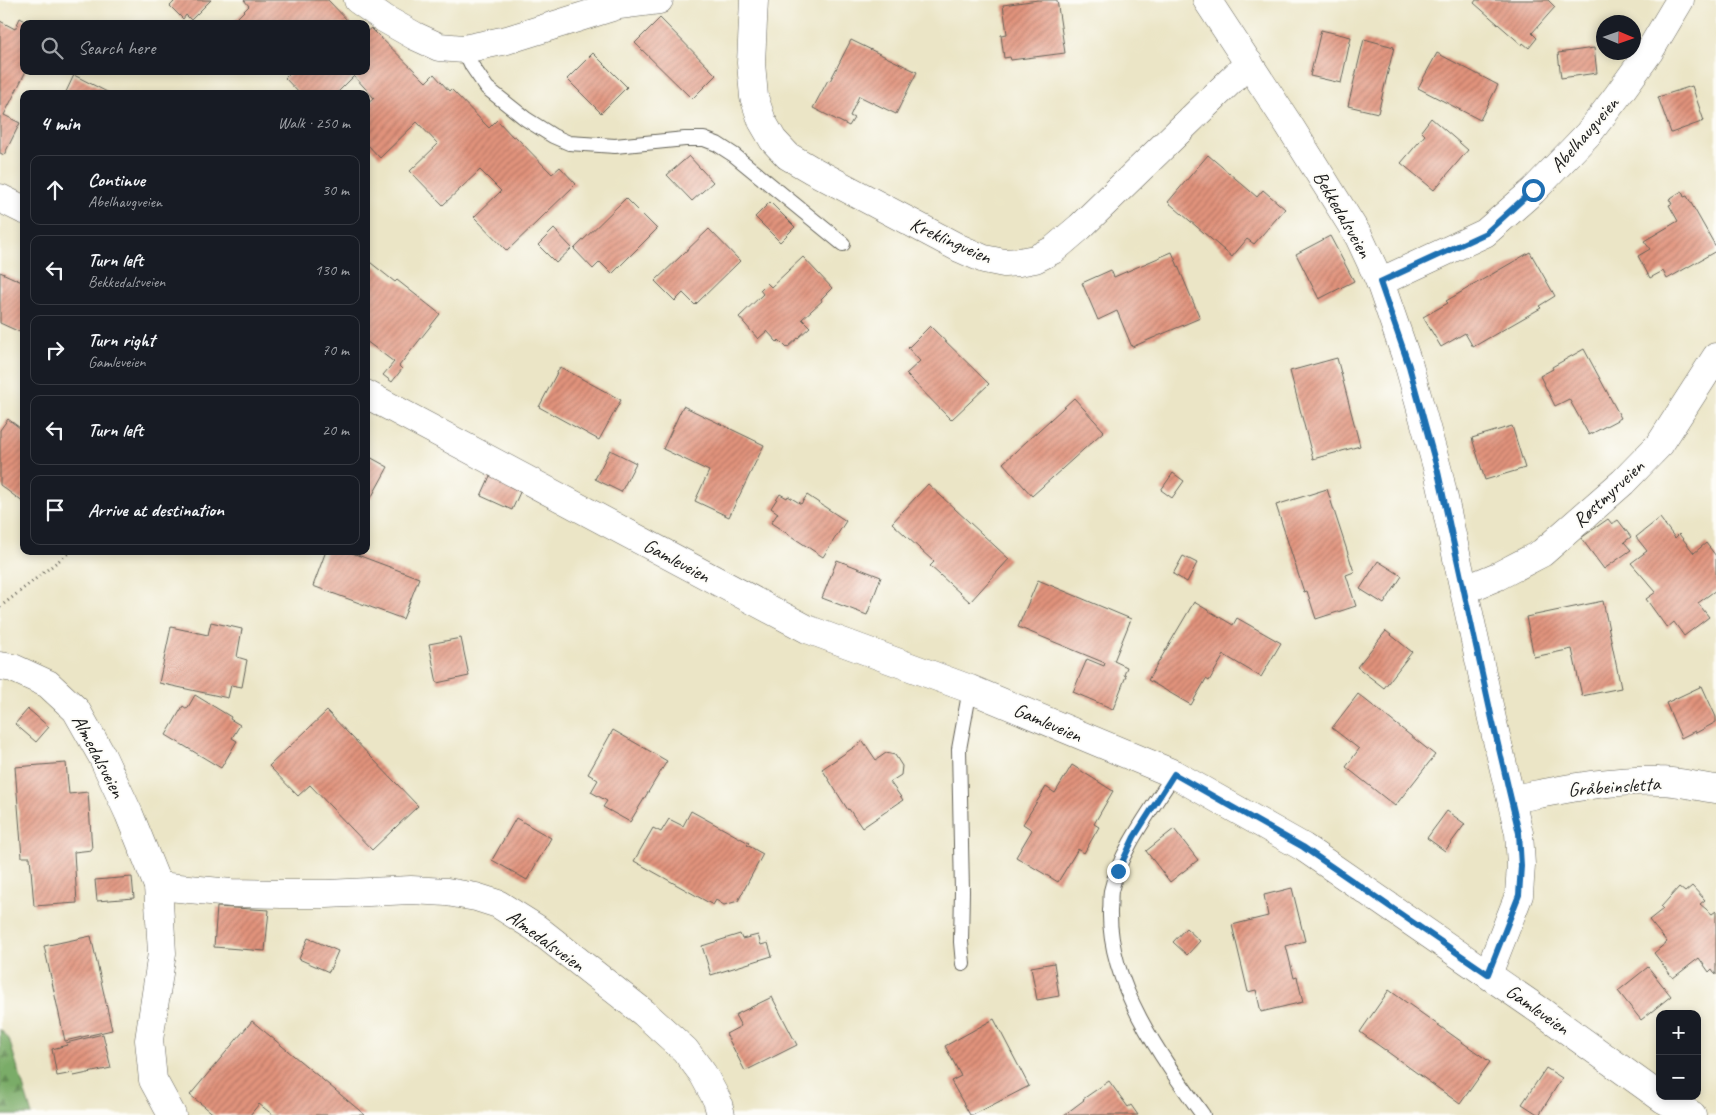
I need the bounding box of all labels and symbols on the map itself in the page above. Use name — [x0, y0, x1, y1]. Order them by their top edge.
north arrow — [1596, 15, 1641, 60]
street label: Abelhaugveien — [1545, 90, 1625, 177]
street label: Bekkedalsveien — [1308, 166, 1378, 263]
route start — [1522, 179, 1545, 202]
street label: Kreklingveien — [906, 211, 996, 270]
street label: Røstmyrveien — [1567, 453, 1650, 533]
street label: Gamleveien — [639, 533, 715, 589]
street label: Gamleveien — [1010, 697, 1087, 748]
street label: Almedalsveien — [66, 710, 131, 803]
street label: Gråbeinsletta — [1567, 771, 1662, 802]
route end — [1107, 860, 1130, 883]
street label: Almedalsveien — [502, 904, 591, 978]
street label: Gamleveien — [1501, 979, 1575, 1041]

